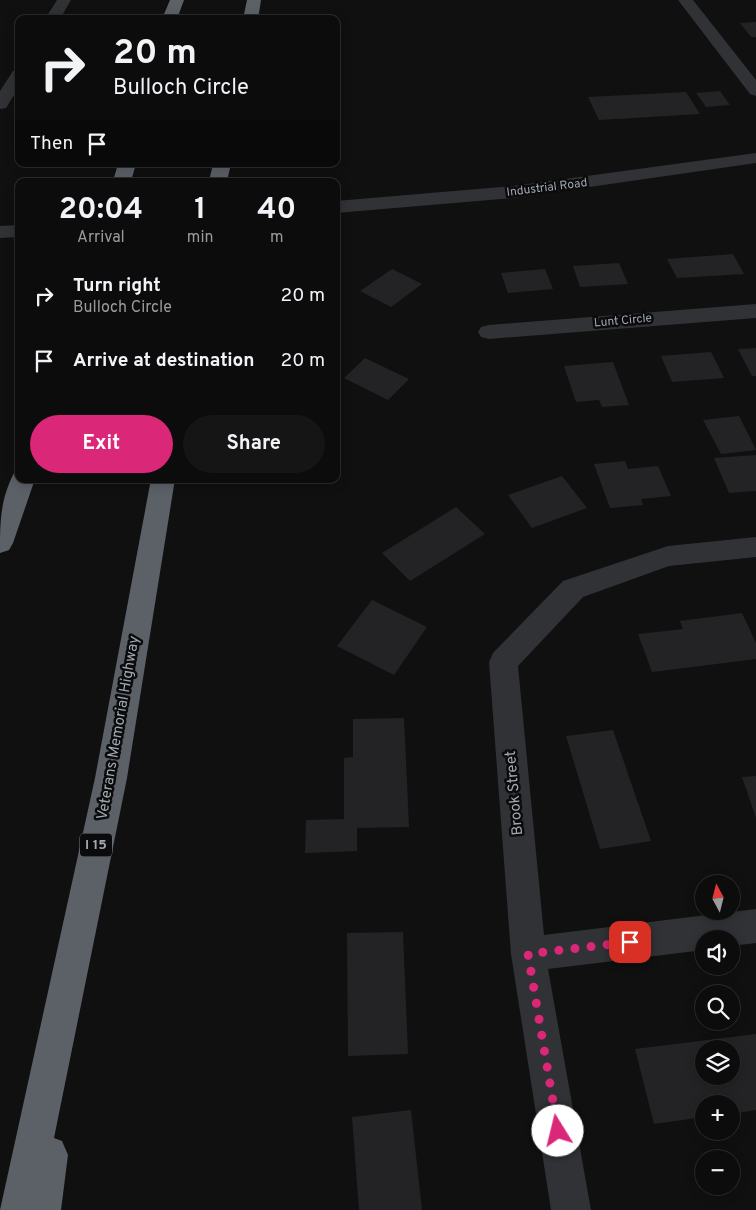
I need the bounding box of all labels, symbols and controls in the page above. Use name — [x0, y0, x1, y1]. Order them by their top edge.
text: 20 m — [113, 32, 197, 76]
icon: right — [30, 35, 95, 100]
text: Bulloch Circle — [113, 75, 249, 102]
icon: arrive — [83, 130, 111, 158]
text: Then — [30, 132, 73, 156]
street label: Industrial Road — [506, 175, 588, 201]
text: 20:04 — [59, 192, 143, 229]
text: 1 — [194, 192, 206, 229]
text: 40 — [257, 192, 296, 229]
text: Arrival — [77, 228, 125, 248]
text: min — [187, 228, 213, 248]
text: m — [270, 228, 283, 248]
text: Turn right — [73, 274, 161, 298]
icon: right — [30, 282, 58, 310]
text: 20 m — [281, 284, 325, 308]
text: Bulloch Circle — [73, 298, 172, 318]
street label: Lunt Circle — [593, 310, 653, 332]
icon: arrive — [30, 347, 58, 375]
text: Arrive at destination — [73, 349, 254, 373]
text: 20 m — [281, 349, 325, 373]
button: Exit — [30, 415, 173, 473]
button: Share — [183, 415, 325, 473]
street label: Veterans Memorial Highway — [93, 634, 145, 821]
street label: Brook Street — [502, 750, 528, 836]
road number: I 15 — [80, 834, 112, 856]
north arrow — [695, 875, 740, 920]
map controls — [695, 875, 740, 1195]
pin — [609, 921, 651, 963]
icon: arrive — [616, 928, 644, 956]
button: sound — [695, 930, 740, 975]
button: search — [695, 985, 740, 1030]
button: layers — [695, 1040, 740, 1085]
button: + — [695, 1095, 740, 1140]
position arrow — [531, 1104, 583, 1156]
button: − — [695, 1150, 740, 1195]

